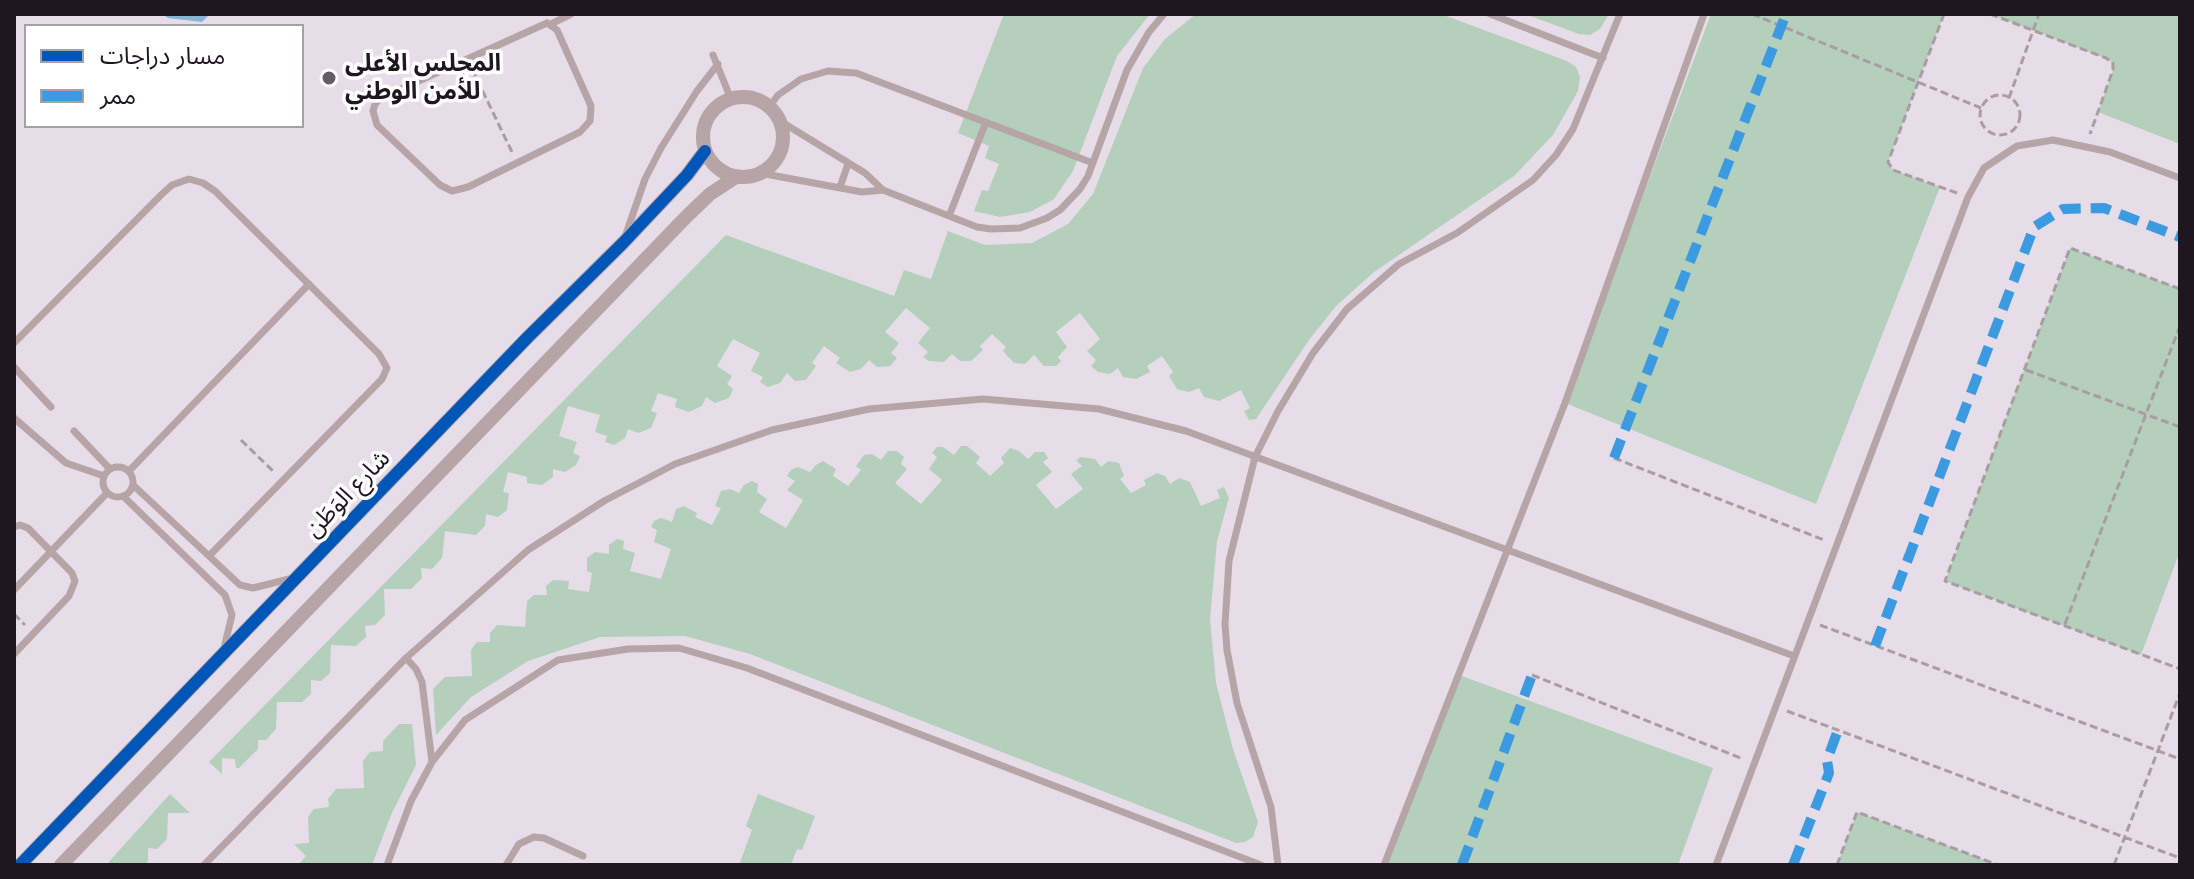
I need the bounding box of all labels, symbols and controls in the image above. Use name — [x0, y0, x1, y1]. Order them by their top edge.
legend — [24, 24, 304, 128]
text: مسار دراجات — [100, 40, 225, 71]
place label: المجلس الأعلى للأمن الوطني — [345, 50, 501, 106]
marker: المجلس الأعلى للأمن الوطني — [320, 69, 338, 87]
text: ممر — [100, 80, 136, 111]
street label: شارع الوَطَن — [299, 444, 397, 544]

